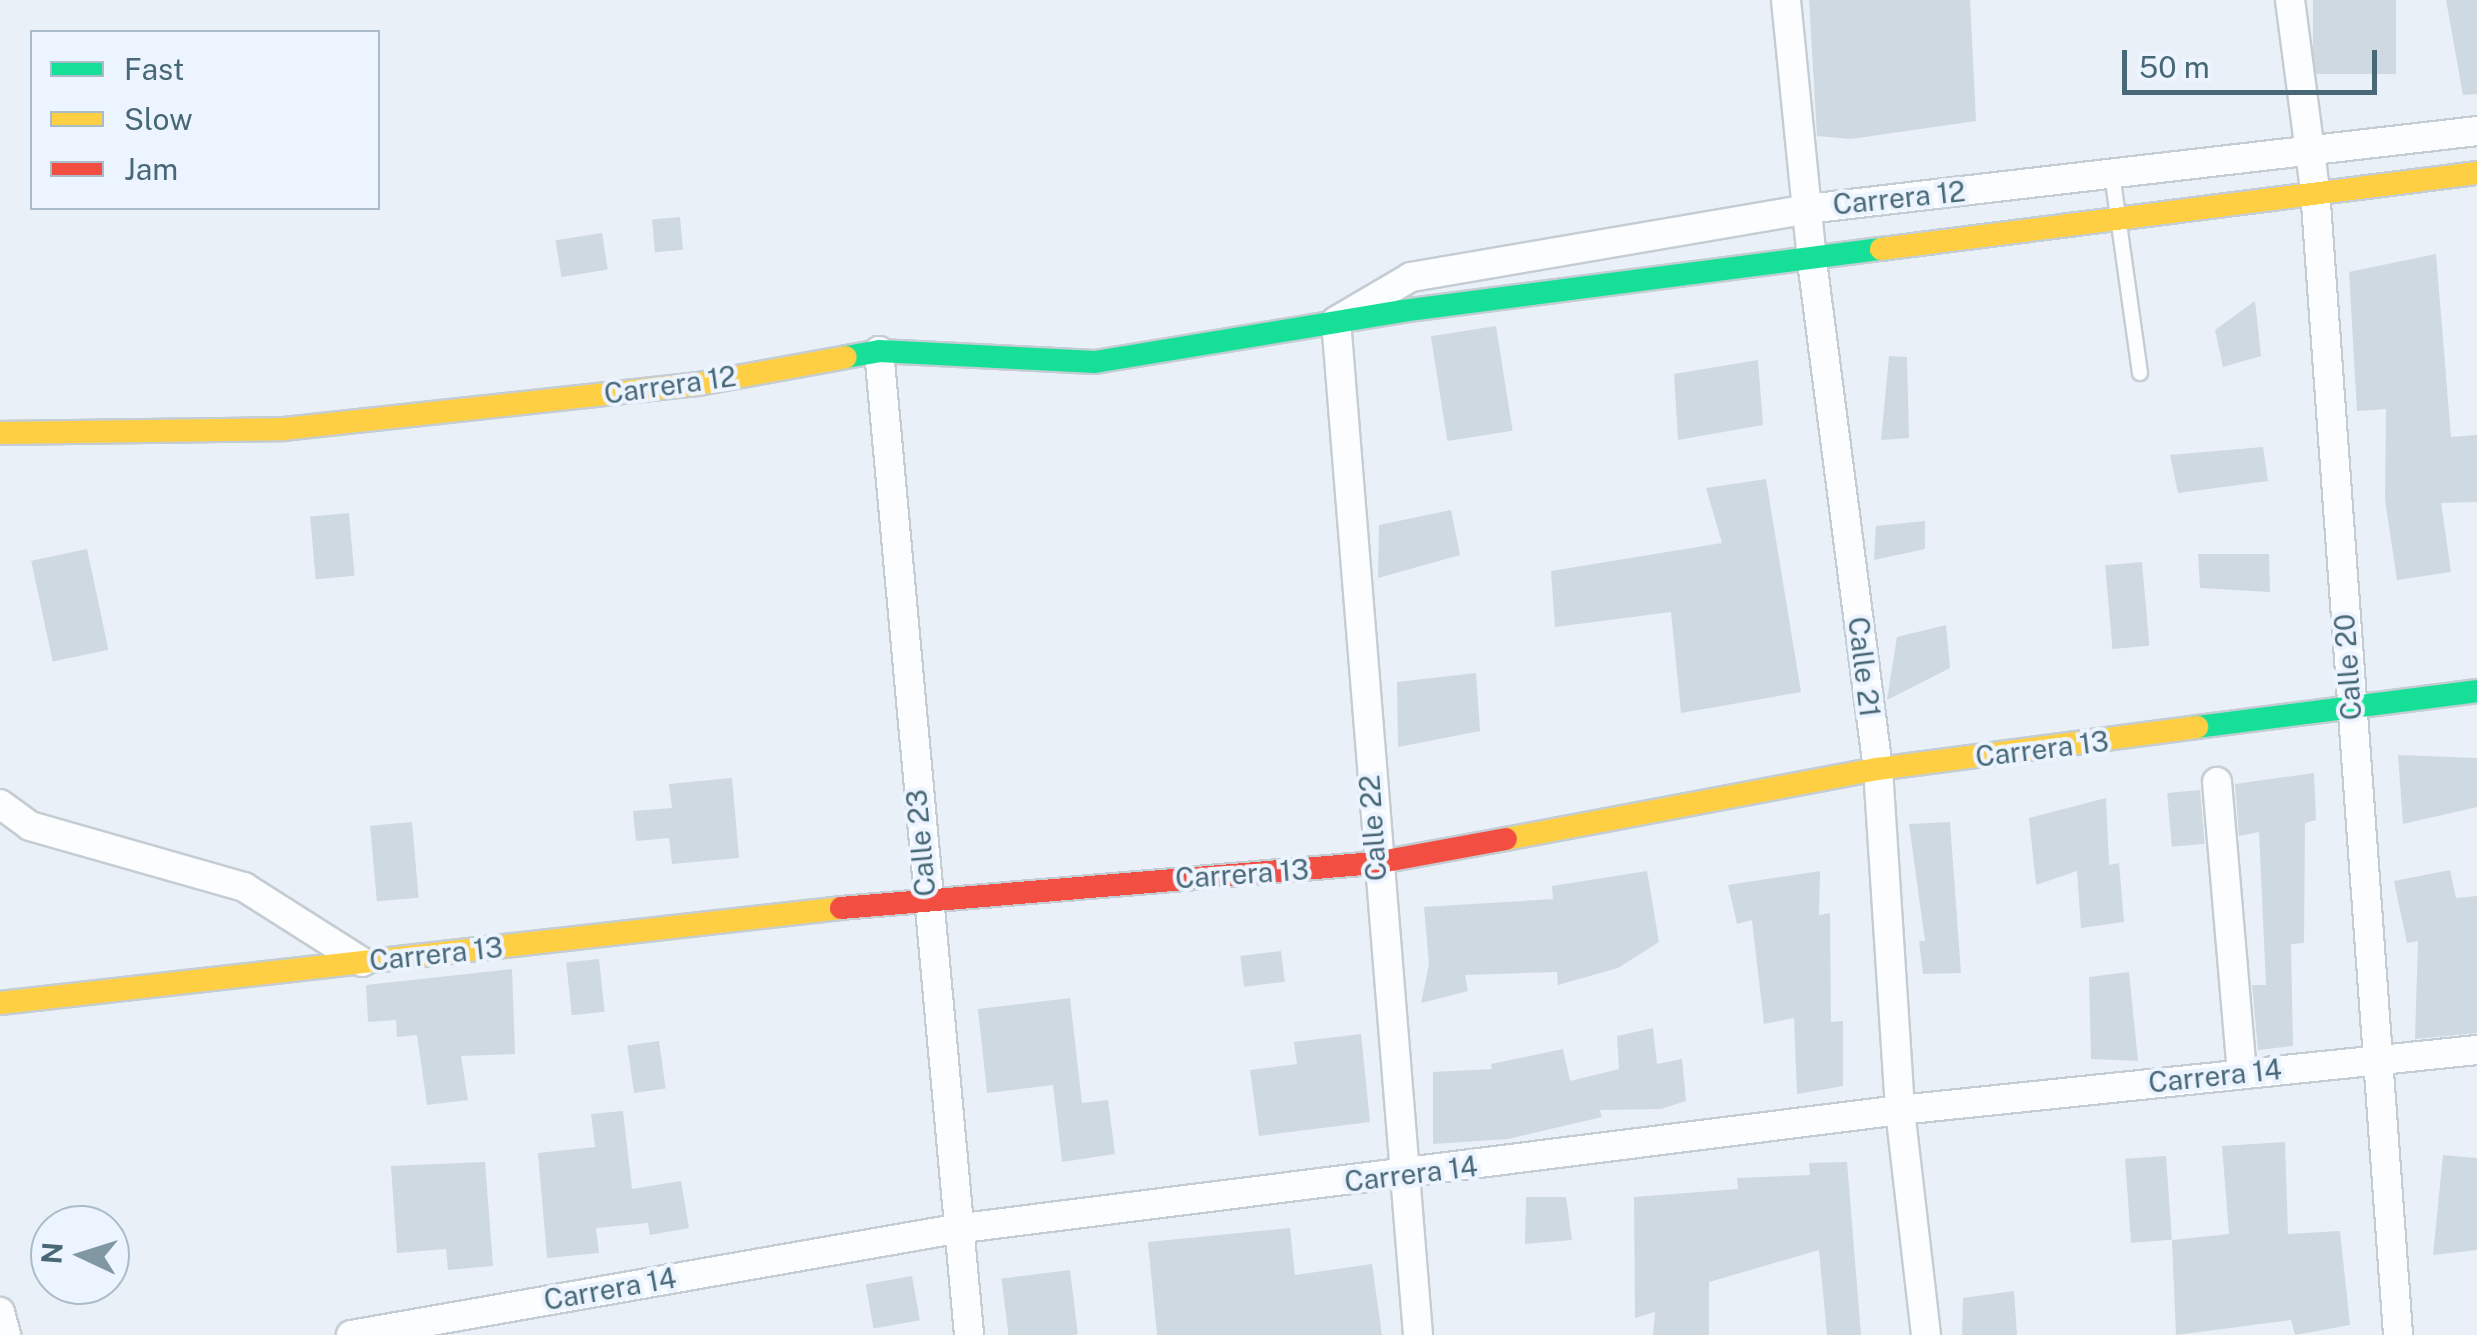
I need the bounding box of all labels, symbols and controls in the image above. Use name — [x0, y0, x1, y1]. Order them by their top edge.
legend — [30, 30, 380, 210]
scale bar — [2127, 30, 2382, 92]
text: 50 m — [2139, 49, 2210, 85]
text: Fast — [124, 51, 184, 87]
text: Slow — [124, 101, 193, 137]
text: Jam — [124, 151, 178, 187]
street label: Carrera 12 — [1831, 174, 1967, 222]
street label: Carrera 12 — [602, 359, 738, 411]
street label: Calle 20 — [2328, 613, 2368, 721]
street label: Calle 21 — [1841, 615, 1887, 719]
street label: Carrera 13 — [1974, 724, 2110, 774]
street label: Calle 22 — [1353, 774, 1393, 882]
street label: Calle 23 — [900, 788, 942, 898]
street label: Carrera 13 — [1174, 853, 1310, 895]
street label: Carrera 13 — [368, 930, 504, 978]
street label: Carrera 14 — [2147, 1052, 2283, 1100]
street label: Carrera 14 — [1343, 1149, 1479, 1199]
north arrow — [30, 1205, 130, 1305]
text: N — [34, 1241, 69, 1265]
street label: Carrera 14 — [541, 1261, 679, 1317]

